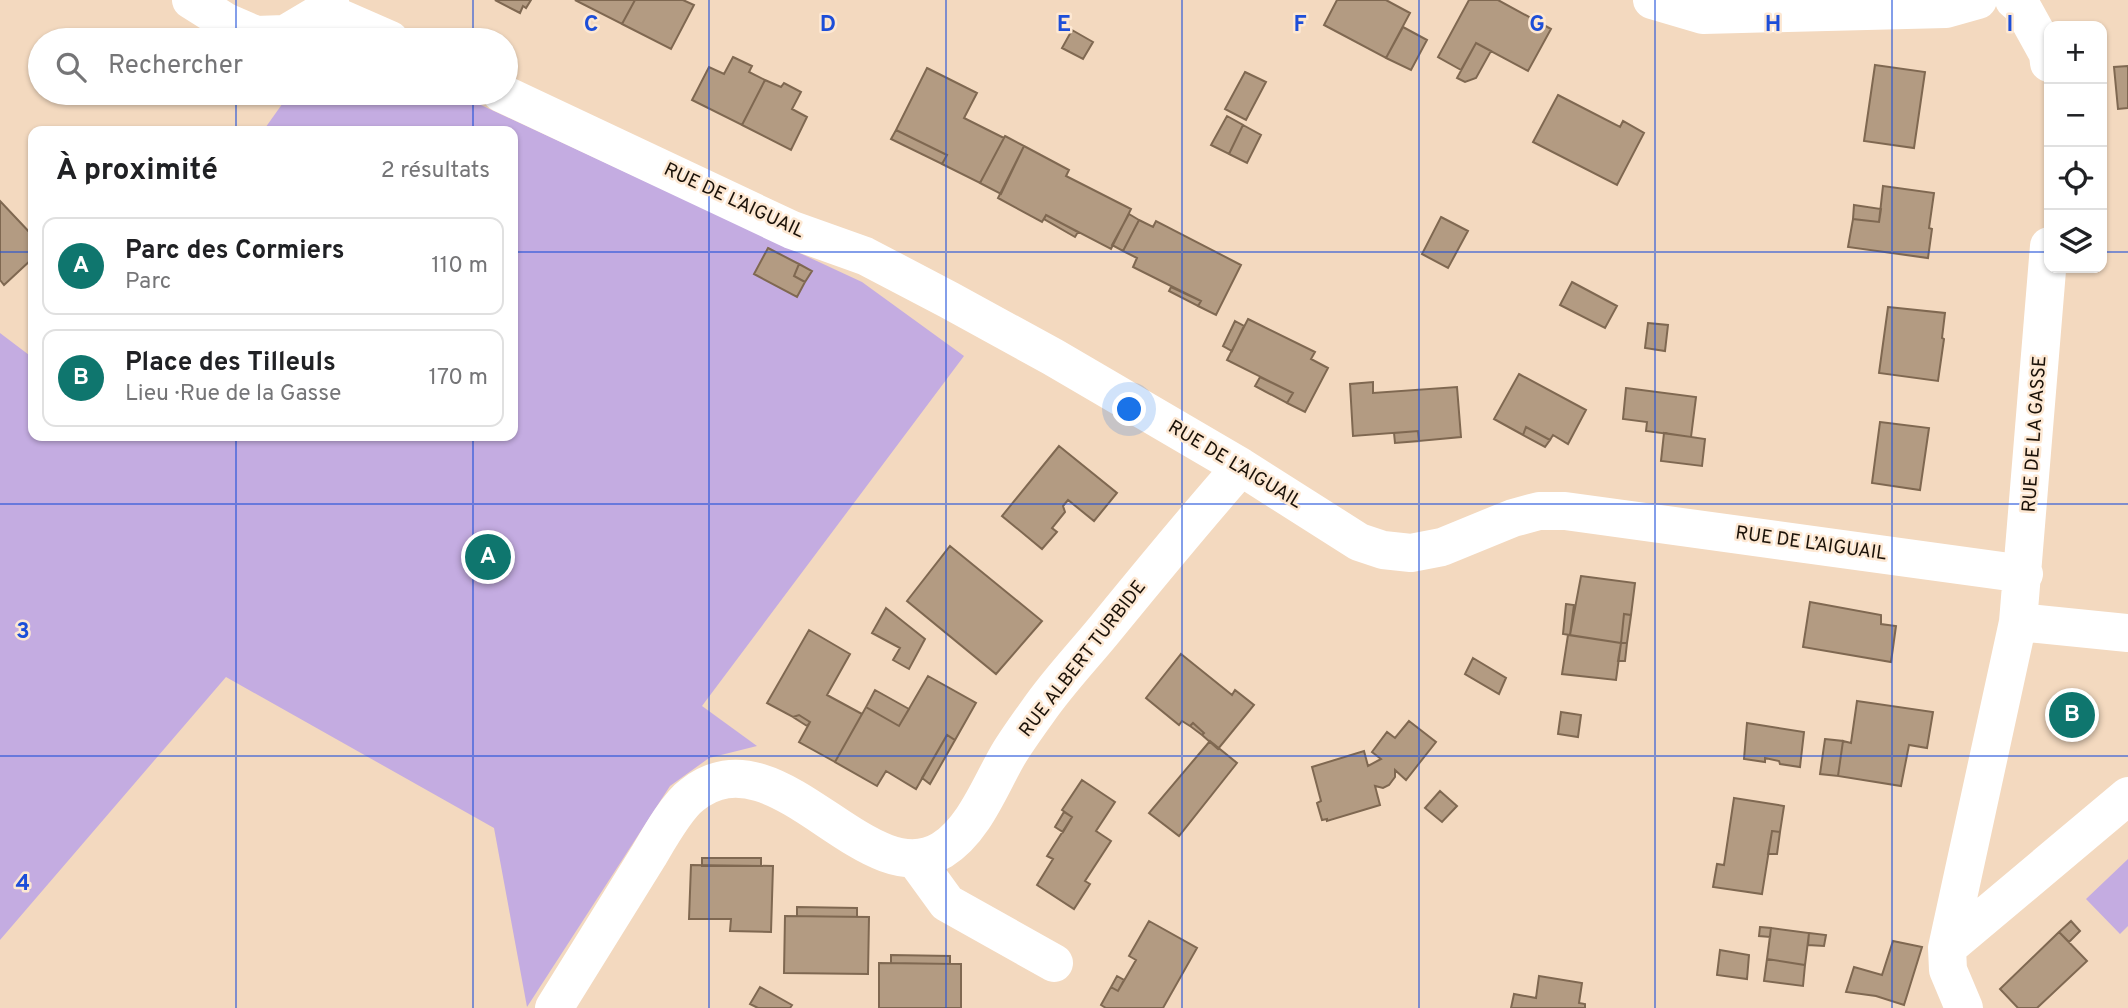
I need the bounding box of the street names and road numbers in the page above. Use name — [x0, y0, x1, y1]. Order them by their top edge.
street label: RUE DE L’AIGUAIL — [660, 158, 808, 244]
street label: RUE DE LA GASSE — [2018, 355, 2052, 513]
street label: RUE DE L’AIGUAIL — [1164, 415, 1307, 515]
street label: RUE DE L’AIGUAIL — [1734, 522, 1888, 567]
street label: RUE ALBERT TURBIDE — [1014, 576, 1152, 742]

